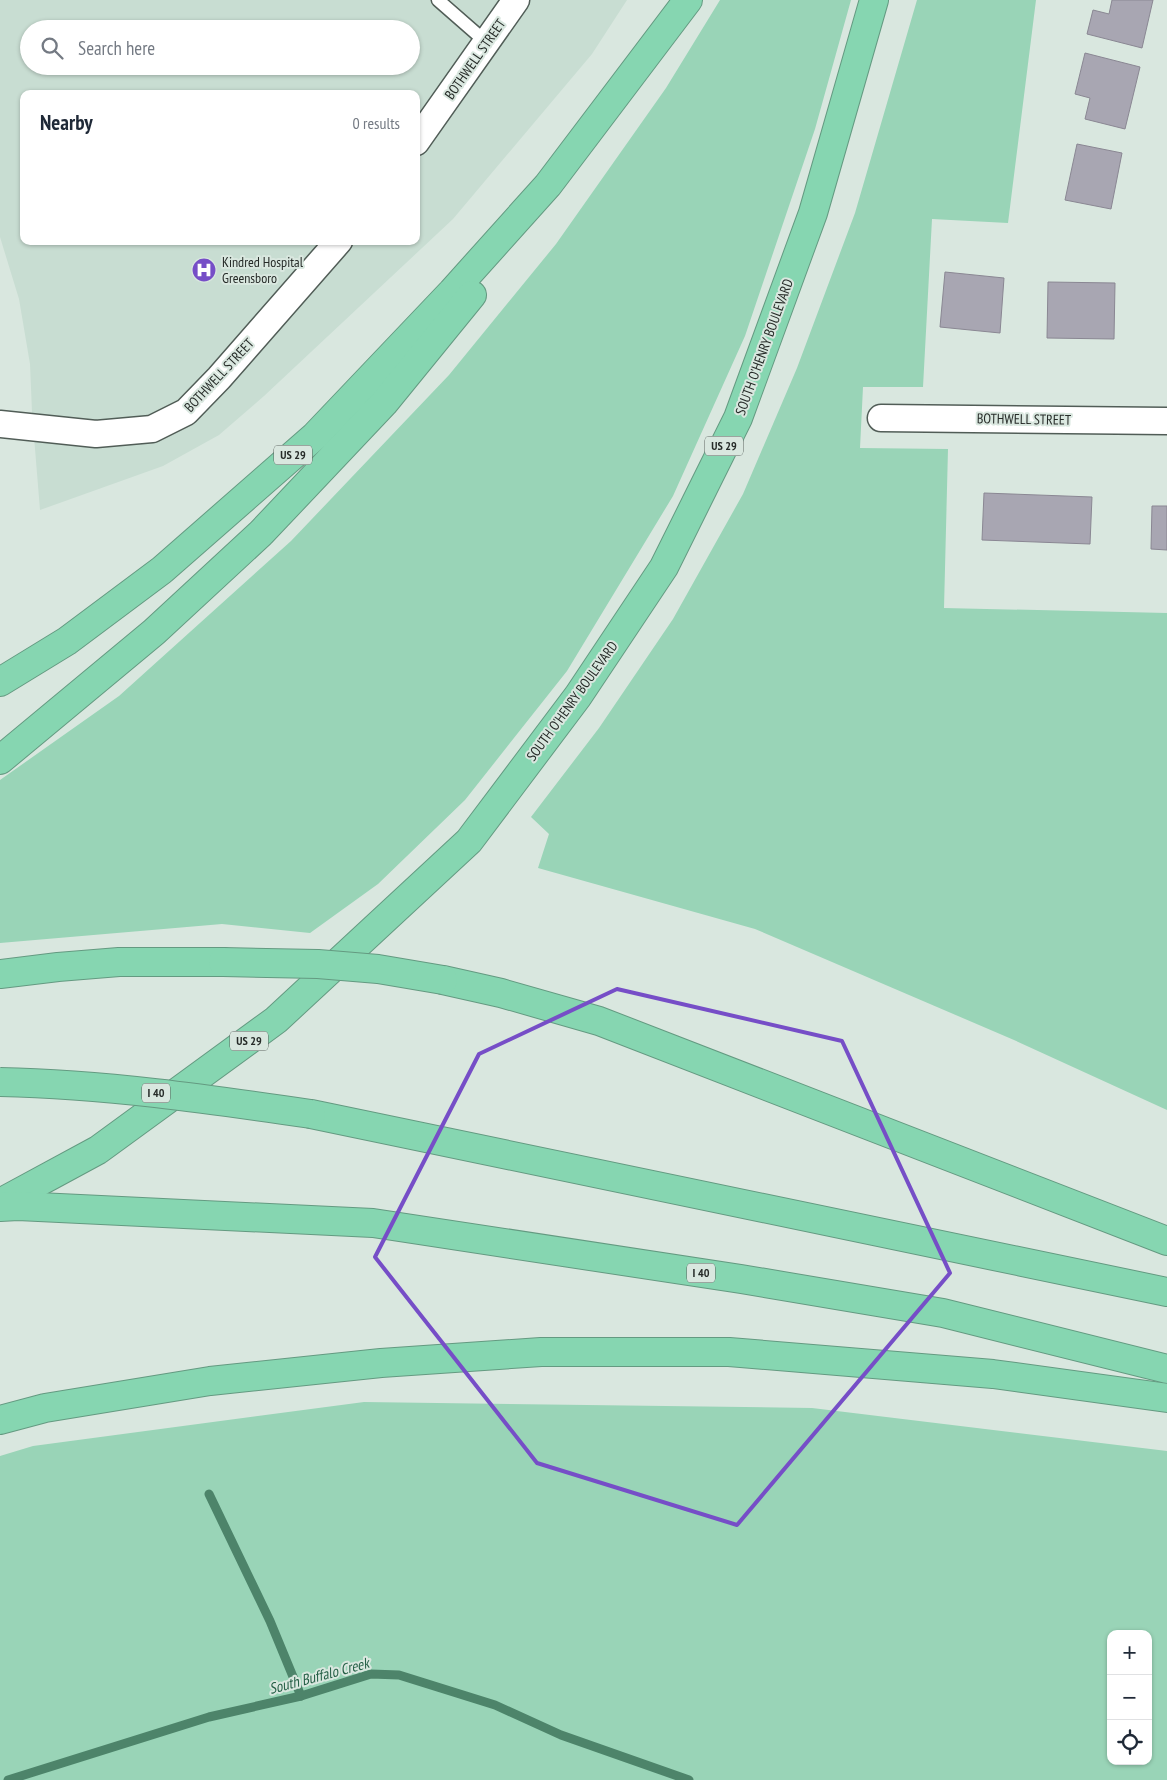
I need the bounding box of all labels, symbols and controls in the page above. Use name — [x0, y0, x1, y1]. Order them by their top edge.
street label: BOTHWELL STREET — [441, 15, 510, 103]
search box — [20, 20, 420, 75]
icon: search — [38, 34, 66, 62]
text: Search here — [78, 36, 155, 60]
text: Nearby — [40, 109, 93, 136]
text: 0 results — [353, 113, 400, 133]
place label: Kindred Hospital Greensboro — [222, 253, 304, 287]
hospital icon: Kindred Hospital Greensboro — [191, 257, 217, 283]
street label: SOUTH O'HENRY BOULEVARD — [731, 276, 797, 418]
street label: BOTHWELL STREET — [180, 334, 258, 416]
street label: BOTHWELL STREET — [977, 409, 1072, 429]
road number: US 29 — [705, 436, 743, 456]
road number: US 29 — [274, 446, 312, 464]
street label: SOUTH O'HENRY BOULEVARD — [522, 638, 622, 764]
road number: US 29 — [230, 1032, 268, 1050]
road number: I 40 — [142, 1084, 170, 1102]
road number: I 40 — [687, 1264, 715, 1282]
map controls — [1107, 1630, 1152, 1765]
button: + — [1107, 1630, 1152, 1675]
water label: South Buffalo Creek — [267, 1652, 373, 1698]
button: − — [1107, 1675, 1152, 1720]
button: locate — [1107, 1720, 1152, 1765]

